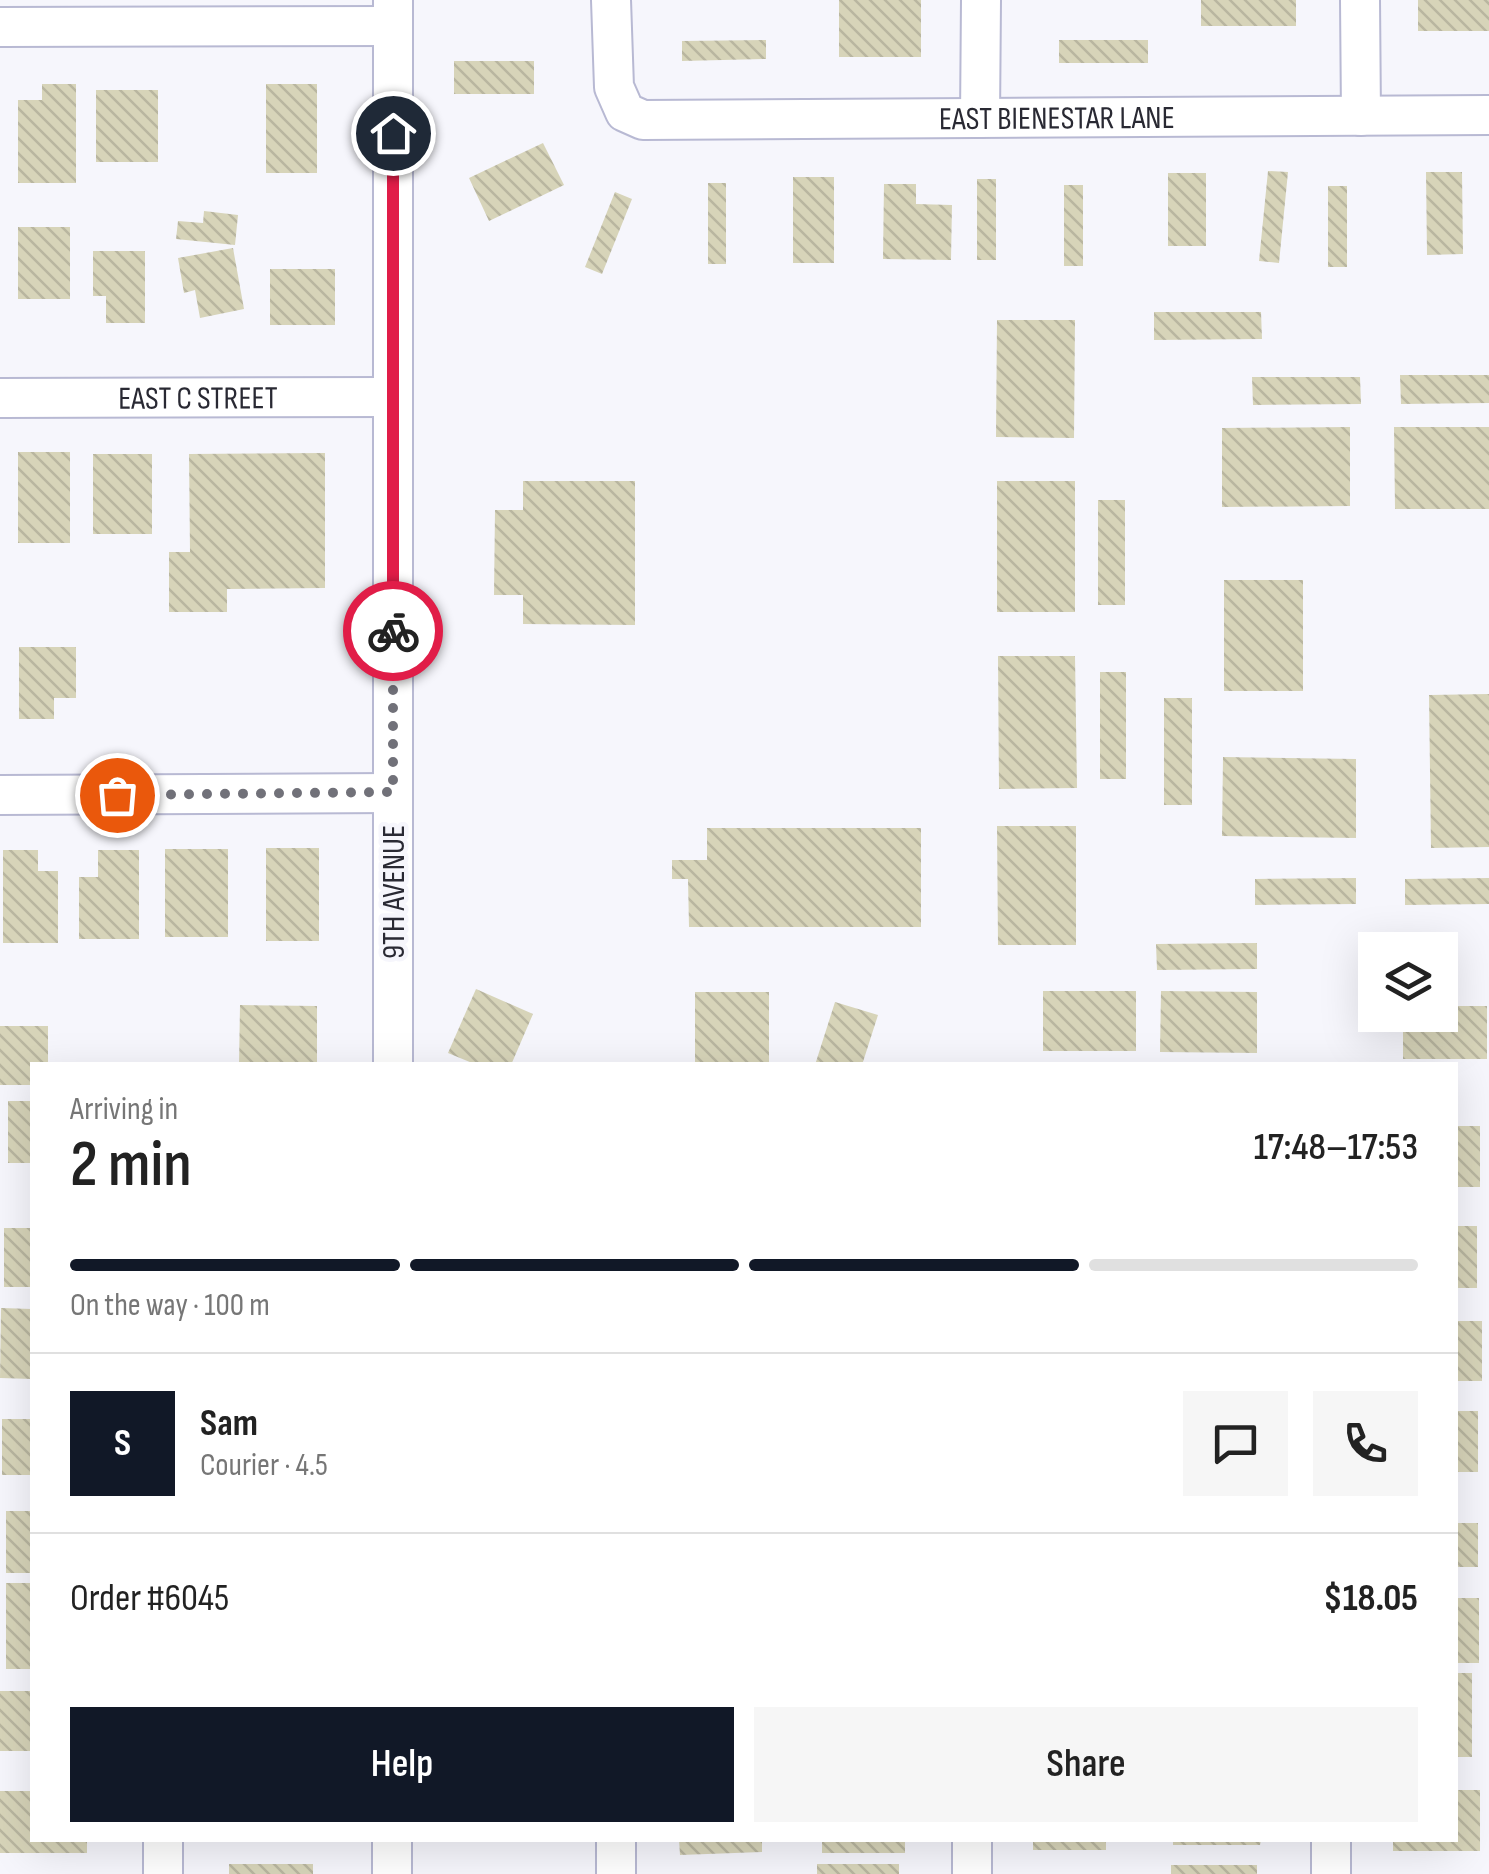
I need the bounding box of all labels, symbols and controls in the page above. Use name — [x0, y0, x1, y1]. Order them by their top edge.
pin — [351, 91, 436, 176]
street label: EAST BIENESTAR LANE — [939, 99, 1175, 139]
icon: home — [366, 106, 421, 161]
street label: EAST C STREET — [118, 379, 278, 419]
courier — [343, 581, 443, 681]
icon: bike — [366, 604, 421, 659]
pin — [75, 753, 160, 838]
icon: bag — [90, 768, 145, 823]
street label: 9TH AVENUE — [375, 825, 414, 959]
map controls — [1358, 932, 1458, 1032]
button: layers — [1358, 932, 1458, 1032]
text: Arriving in — [70, 1090, 178, 1129]
text: 17:48–17:53 — [1254, 1125, 1418, 1170]
text: 2 min — [70, 1127, 192, 1205]
text: On the way · 100 m — [70, 1286, 270, 1325]
button: chat — [1183, 1391, 1288, 1496]
button: phone — [1313, 1391, 1418, 1496]
text: Sam — [200, 1401, 258, 1446]
text: S — [114, 1421, 131, 1466]
text: Courier · 4.5 — [200, 1446, 328, 1485]
text: Order #6045 — [70, 1576, 229, 1621]
text: $18.05 — [1323, 1576, 1418, 1621]
button: Help — [70, 1707, 734, 1822]
button: Share — [754, 1707, 1418, 1822]

